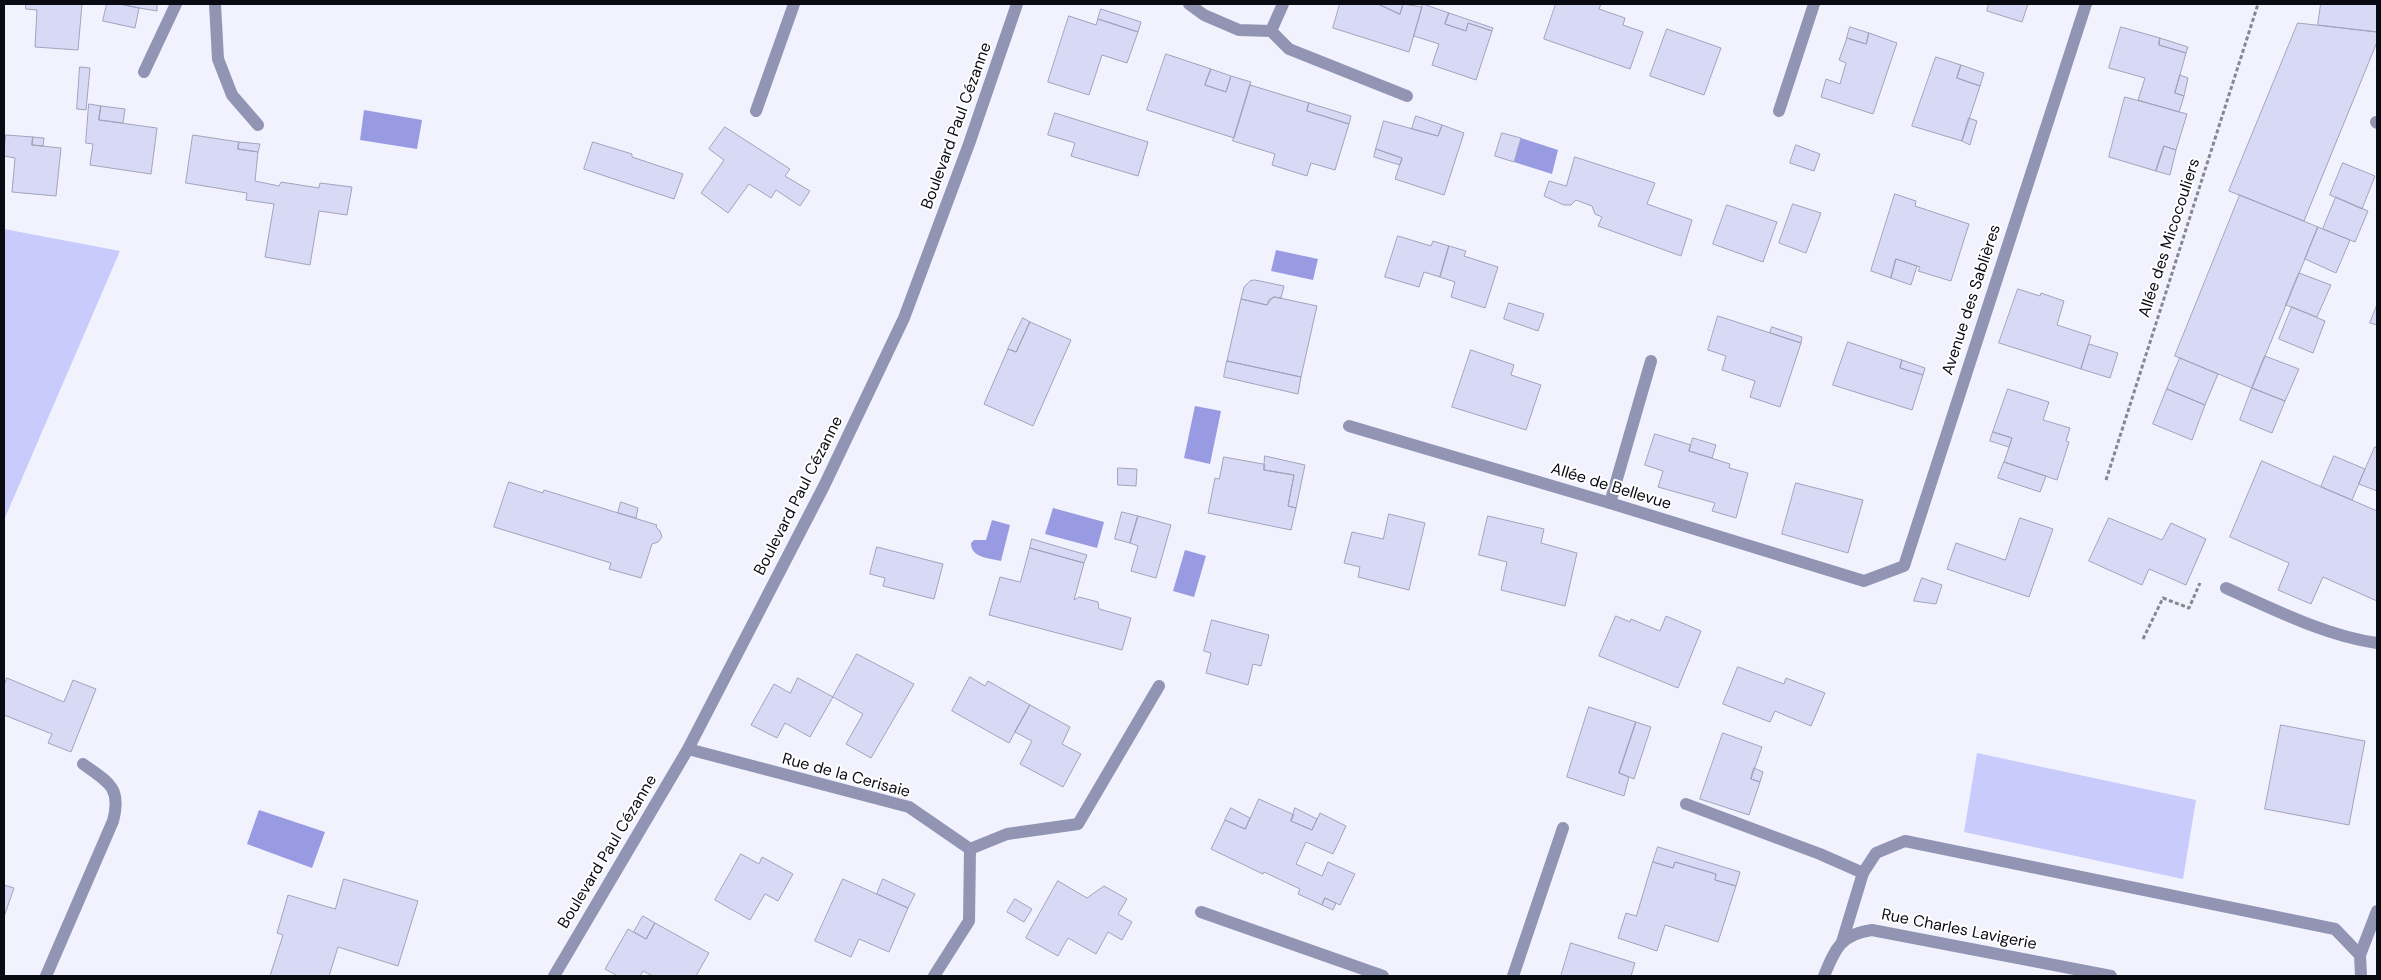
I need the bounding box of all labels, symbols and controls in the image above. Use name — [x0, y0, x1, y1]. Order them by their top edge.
street label: Boulevard Paul Cézanne — [918, 40, 996, 212]
street label: Allée des Micocouliers — [2135, 156, 2205, 320]
street label: Avenue des Sablières — [1939, 222, 2005, 378]
street label: Boulevard Paul Cézanne — [751, 413, 847, 579]
street label: Allée de Bellevue — [1548, 460, 1674, 514]
street label: Rue de la Cerisaie — [780, 750, 912, 802]
street label: Boulevard Paul Cézanne — [554, 772, 662, 932]
street label: Rue Charles Lavigerie — [1880, 906, 2038, 954]

